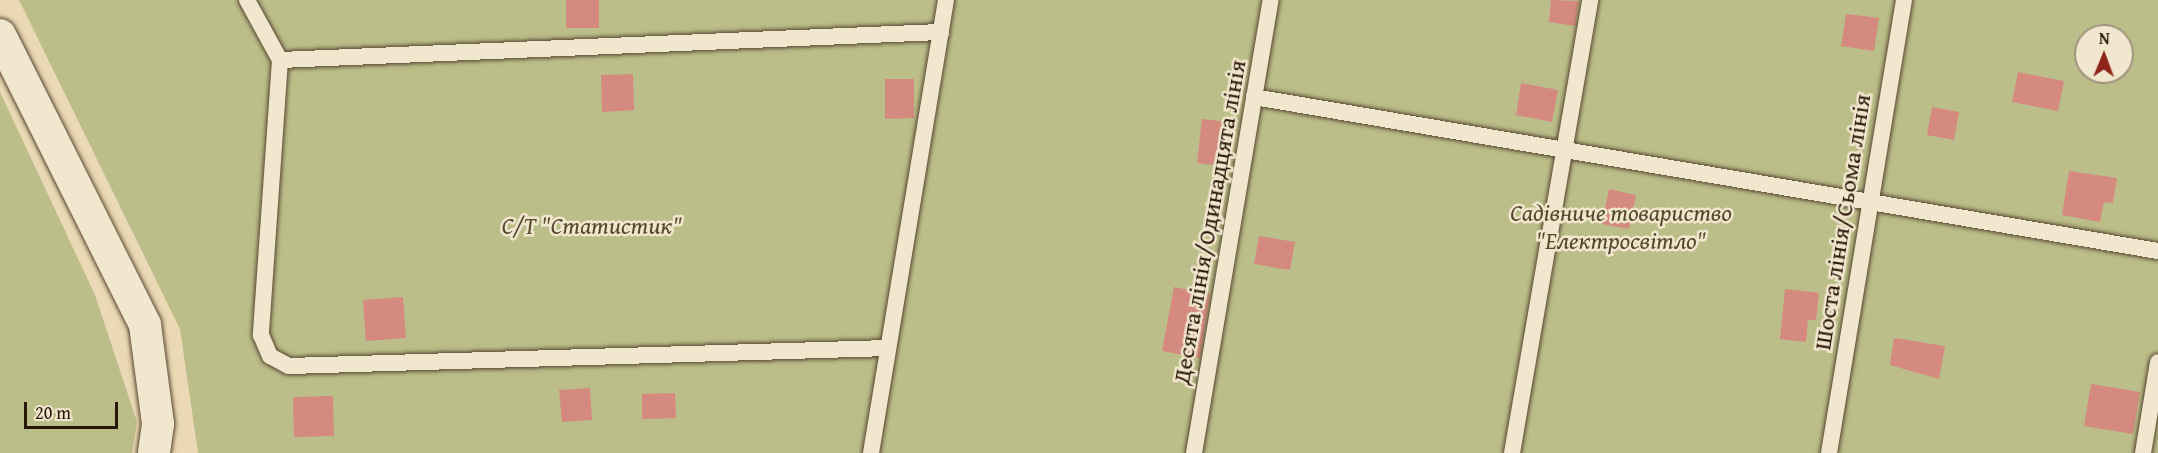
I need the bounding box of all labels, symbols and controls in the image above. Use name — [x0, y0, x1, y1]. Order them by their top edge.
north arrow — [2074, 24, 2134, 84]
text: N — [2099, 26, 2110, 50]
street label: Десята лінія/Одинадцята лінія — [1166, 58, 1252, 386]
street label: Шоста лінія/Сьома лінія — [1808, 92, 1876, 352]
park label: Садівниче товариство "Електросвітло" — [1510, 199, 1732, 255]
park label: С/Т "Статистик" — [502, 212, 682, 240]
scale bar — [27, 390, 122, 428]
text: 20 m — [35, 399, 71, 426]

